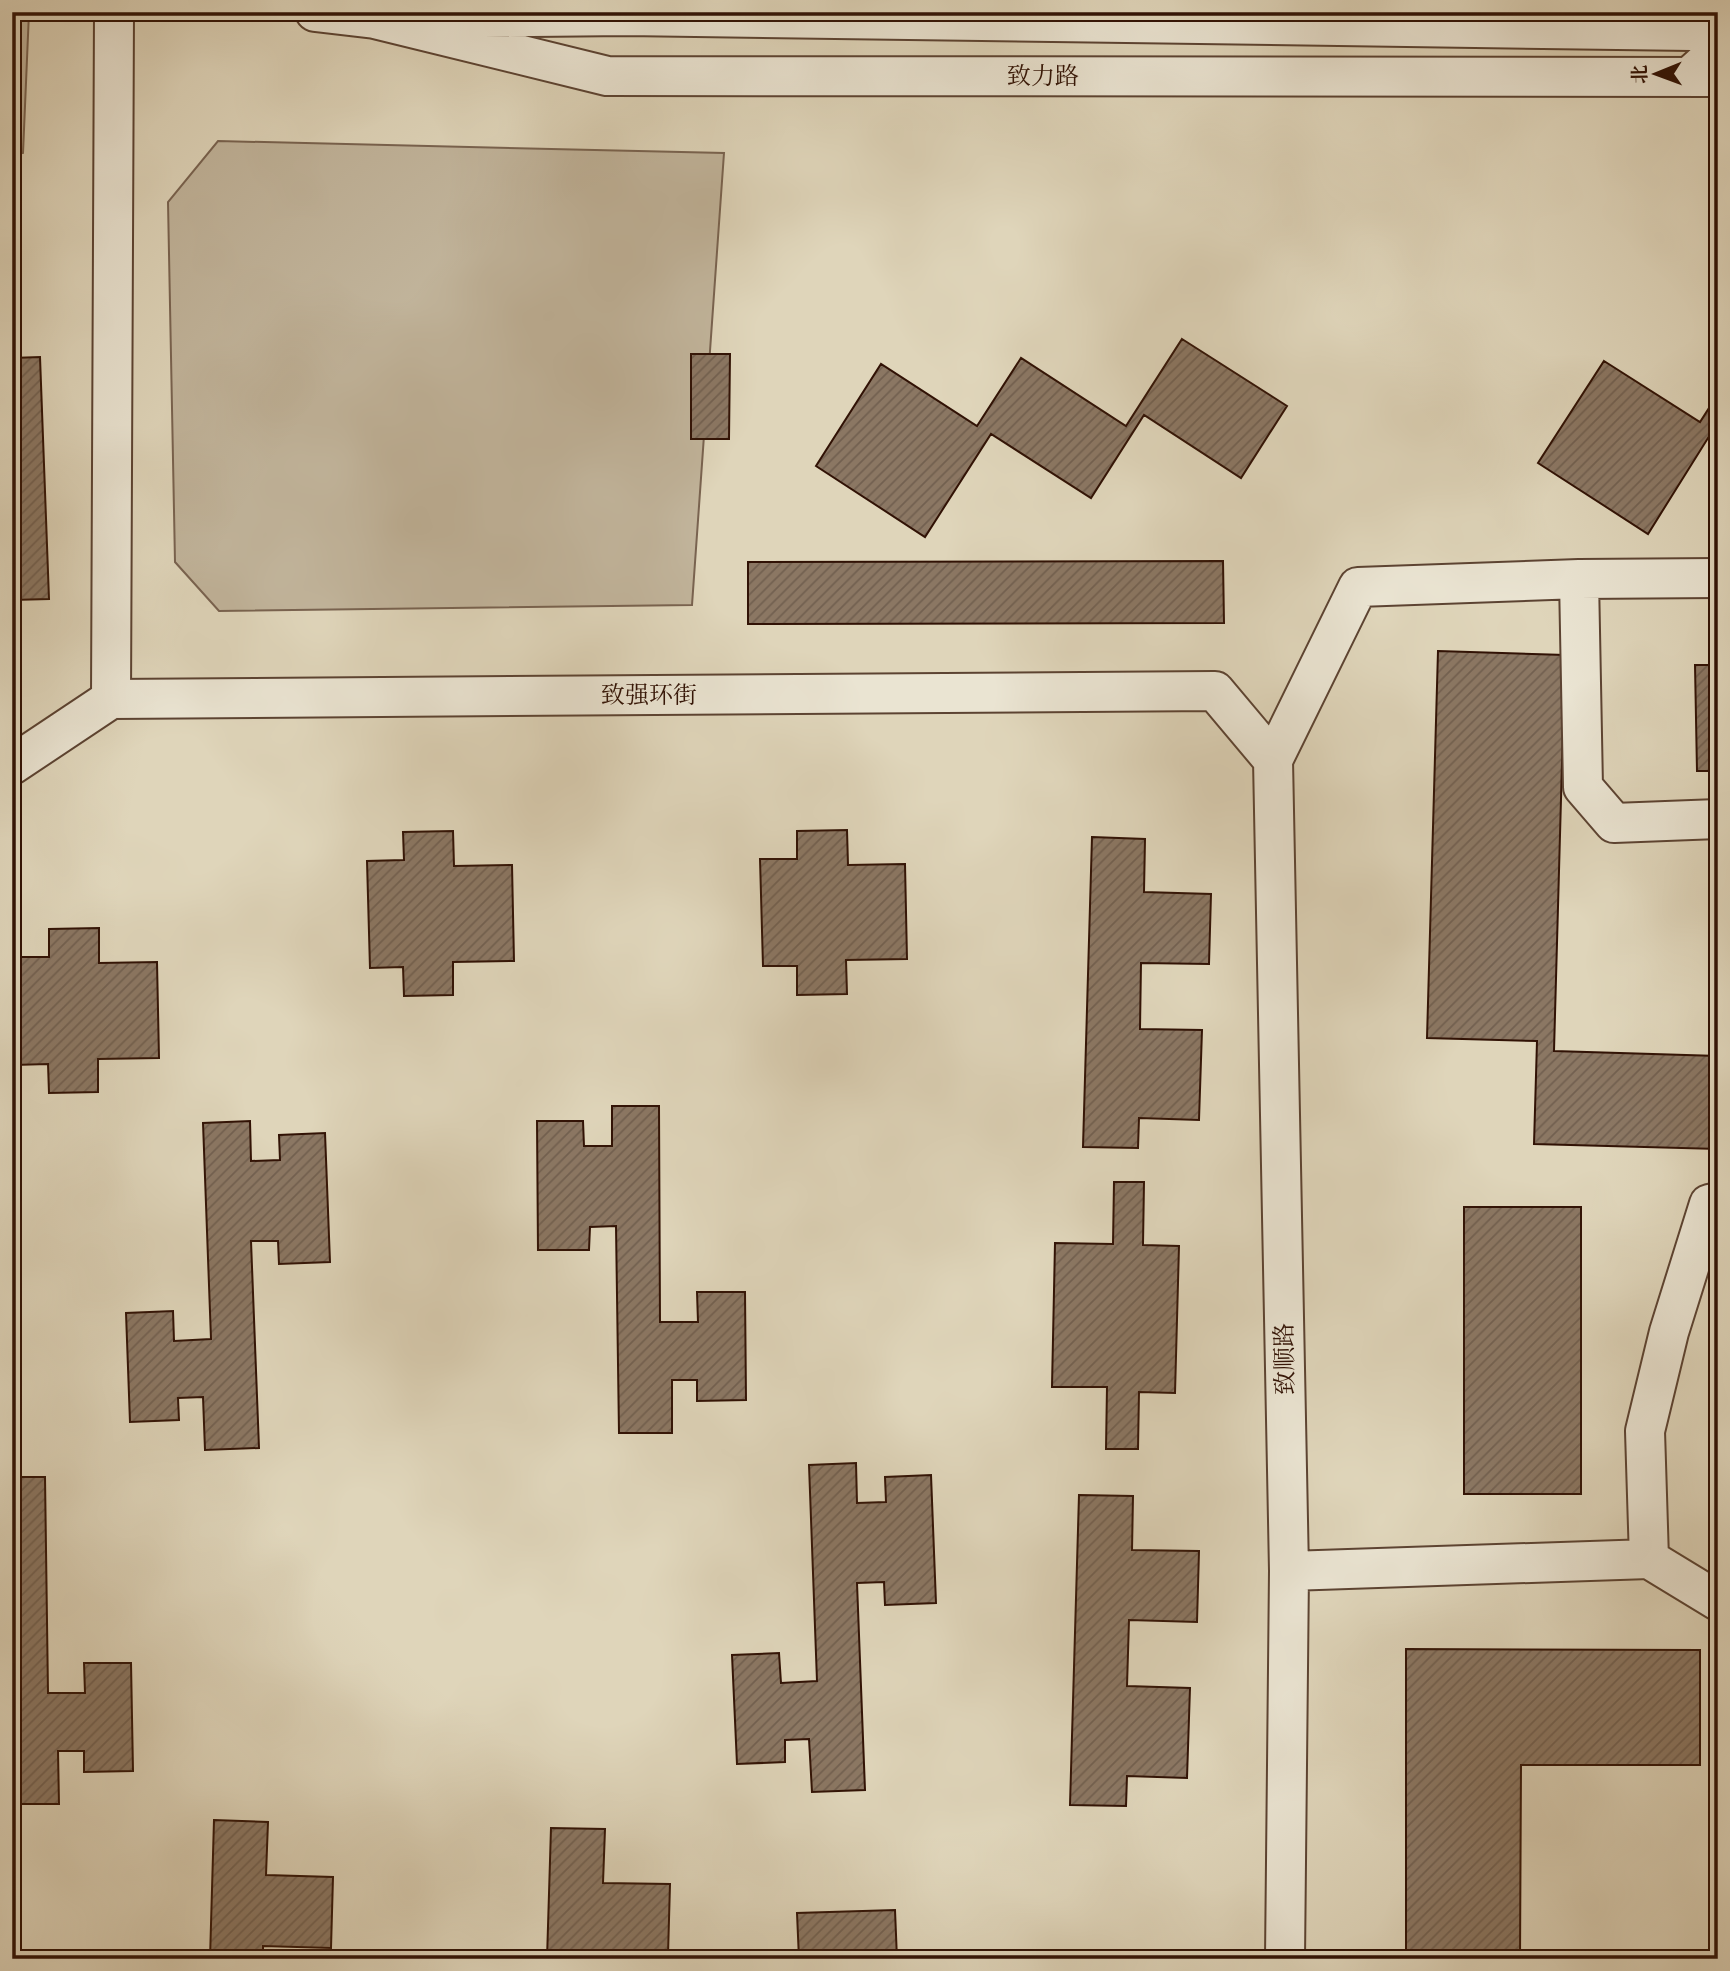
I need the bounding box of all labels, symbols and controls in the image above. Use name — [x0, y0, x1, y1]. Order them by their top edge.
north arrow — [1622, 38, 1692, 108]
street label: 致力路 — [1007, 61, 1079, 92]
text: 北 — [1628, 65, 1652, 84]
street label: 致强环街 — [601, 680, 697, 711]
street label: 致顺路 — [1269, 1323, 1301, 1395]

